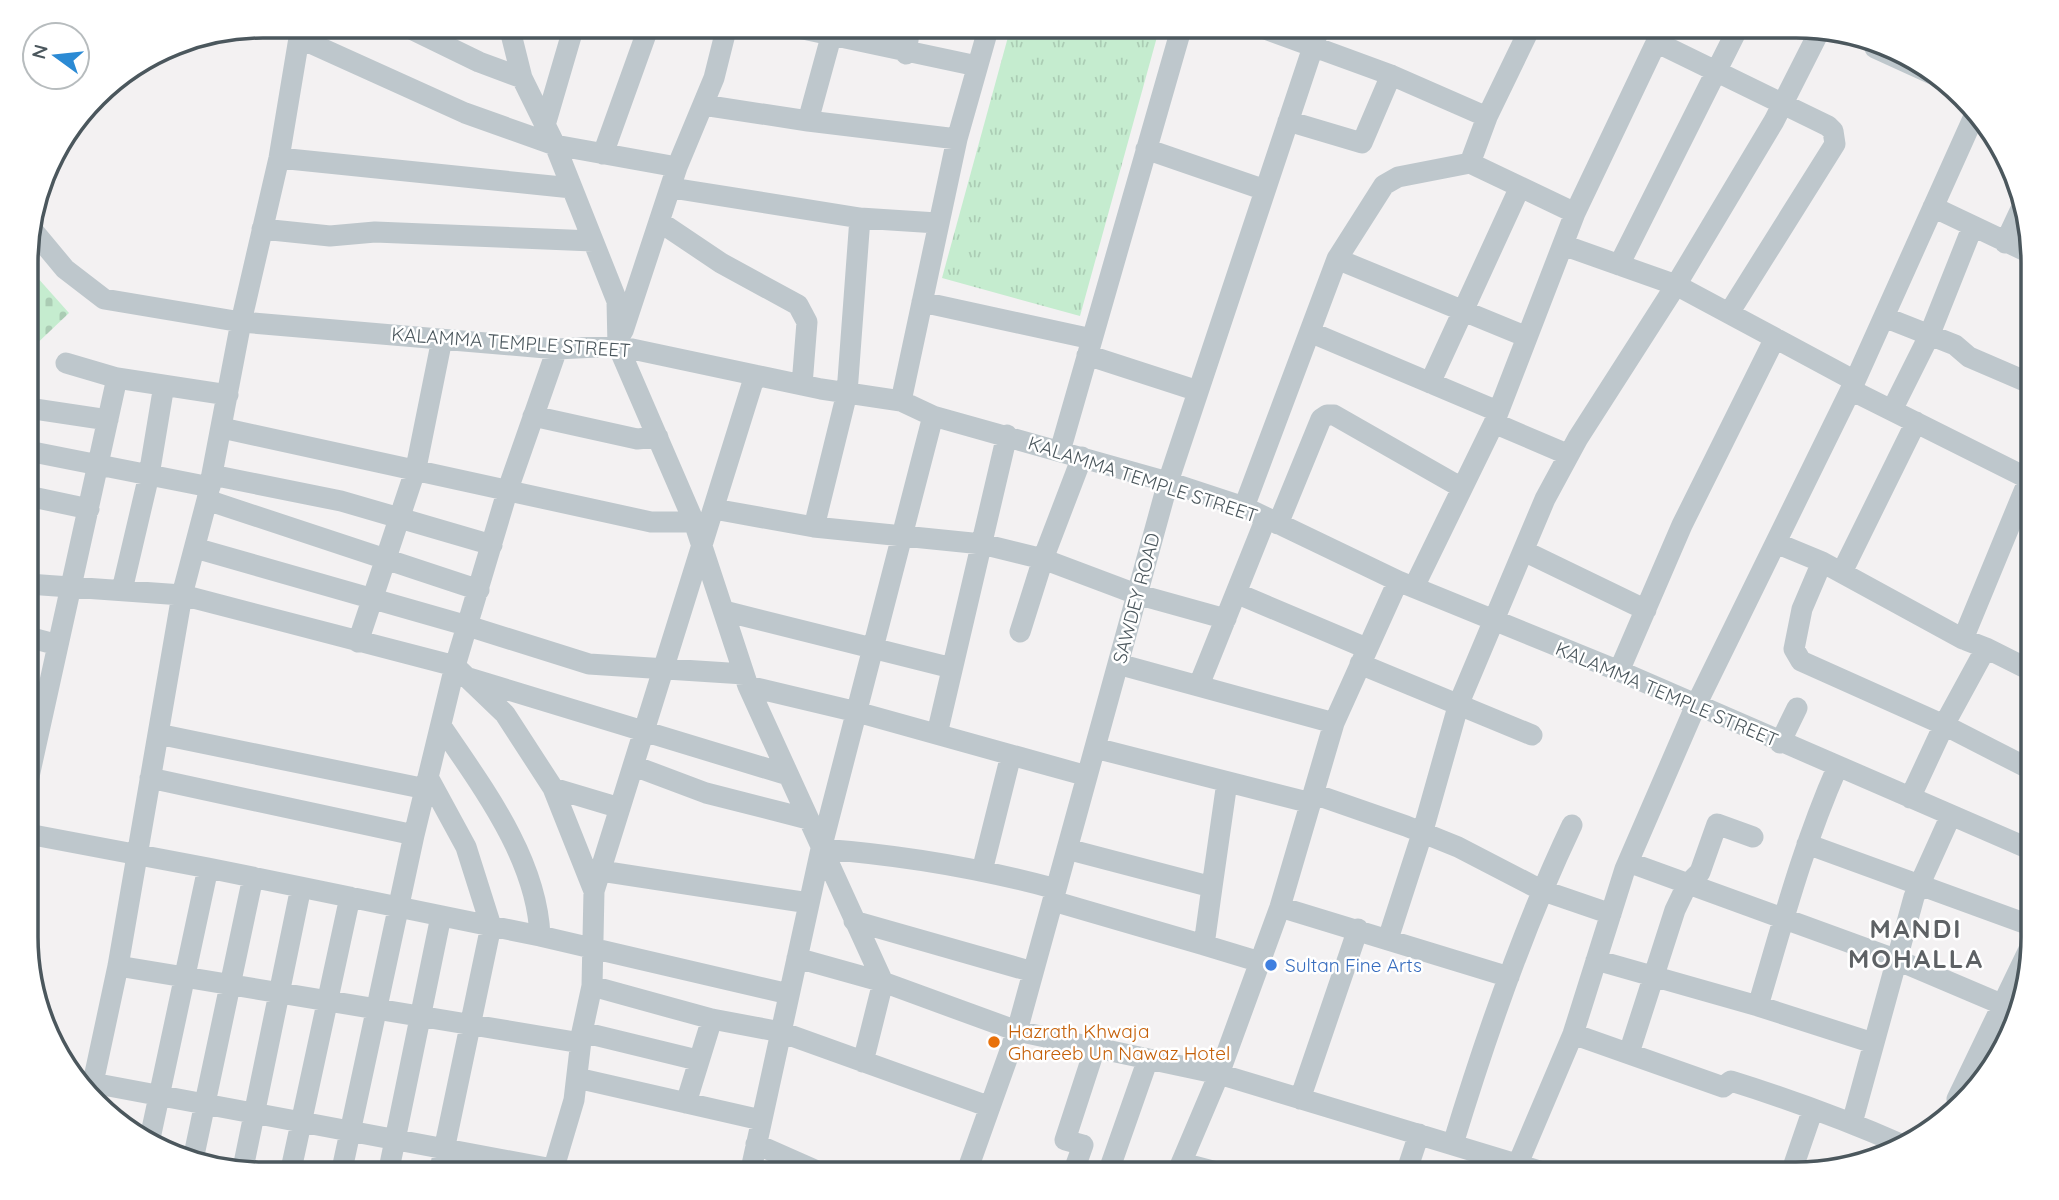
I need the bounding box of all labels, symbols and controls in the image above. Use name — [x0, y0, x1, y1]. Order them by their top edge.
north arrow — [21, 21, 91, 91]
text: N — [26, 42, 53, 61]
street label: KALAMMA TEMPLE STREET — [391, 322, 631, 362]
street label: KALAMMA TEMPLE STREET — [1025, 431, 1261, 527]
street label: SAWDEY ROAD — [1107, 530, 1165, 666]
street label: KALAMMA TEMPLE STREET — [1552, 636, 1782, 752]
district label: MANDI MOHALLA — [1848, 912, 1984, 975]
place label: Sultan Fine Arts — [1285, 953, 1422, 977]
marker: Sultan Fine Arts — [1263, 957, 1279, 973]
place label: Hazrath Khwaja Ghareeb Un Nawaz Hotel — [1008, 1019, 1230, 1065]
marker: Hazrath Khwaja Ghareeb Un Nawaz Hotel — [986, 1034, 1002, 1050]

